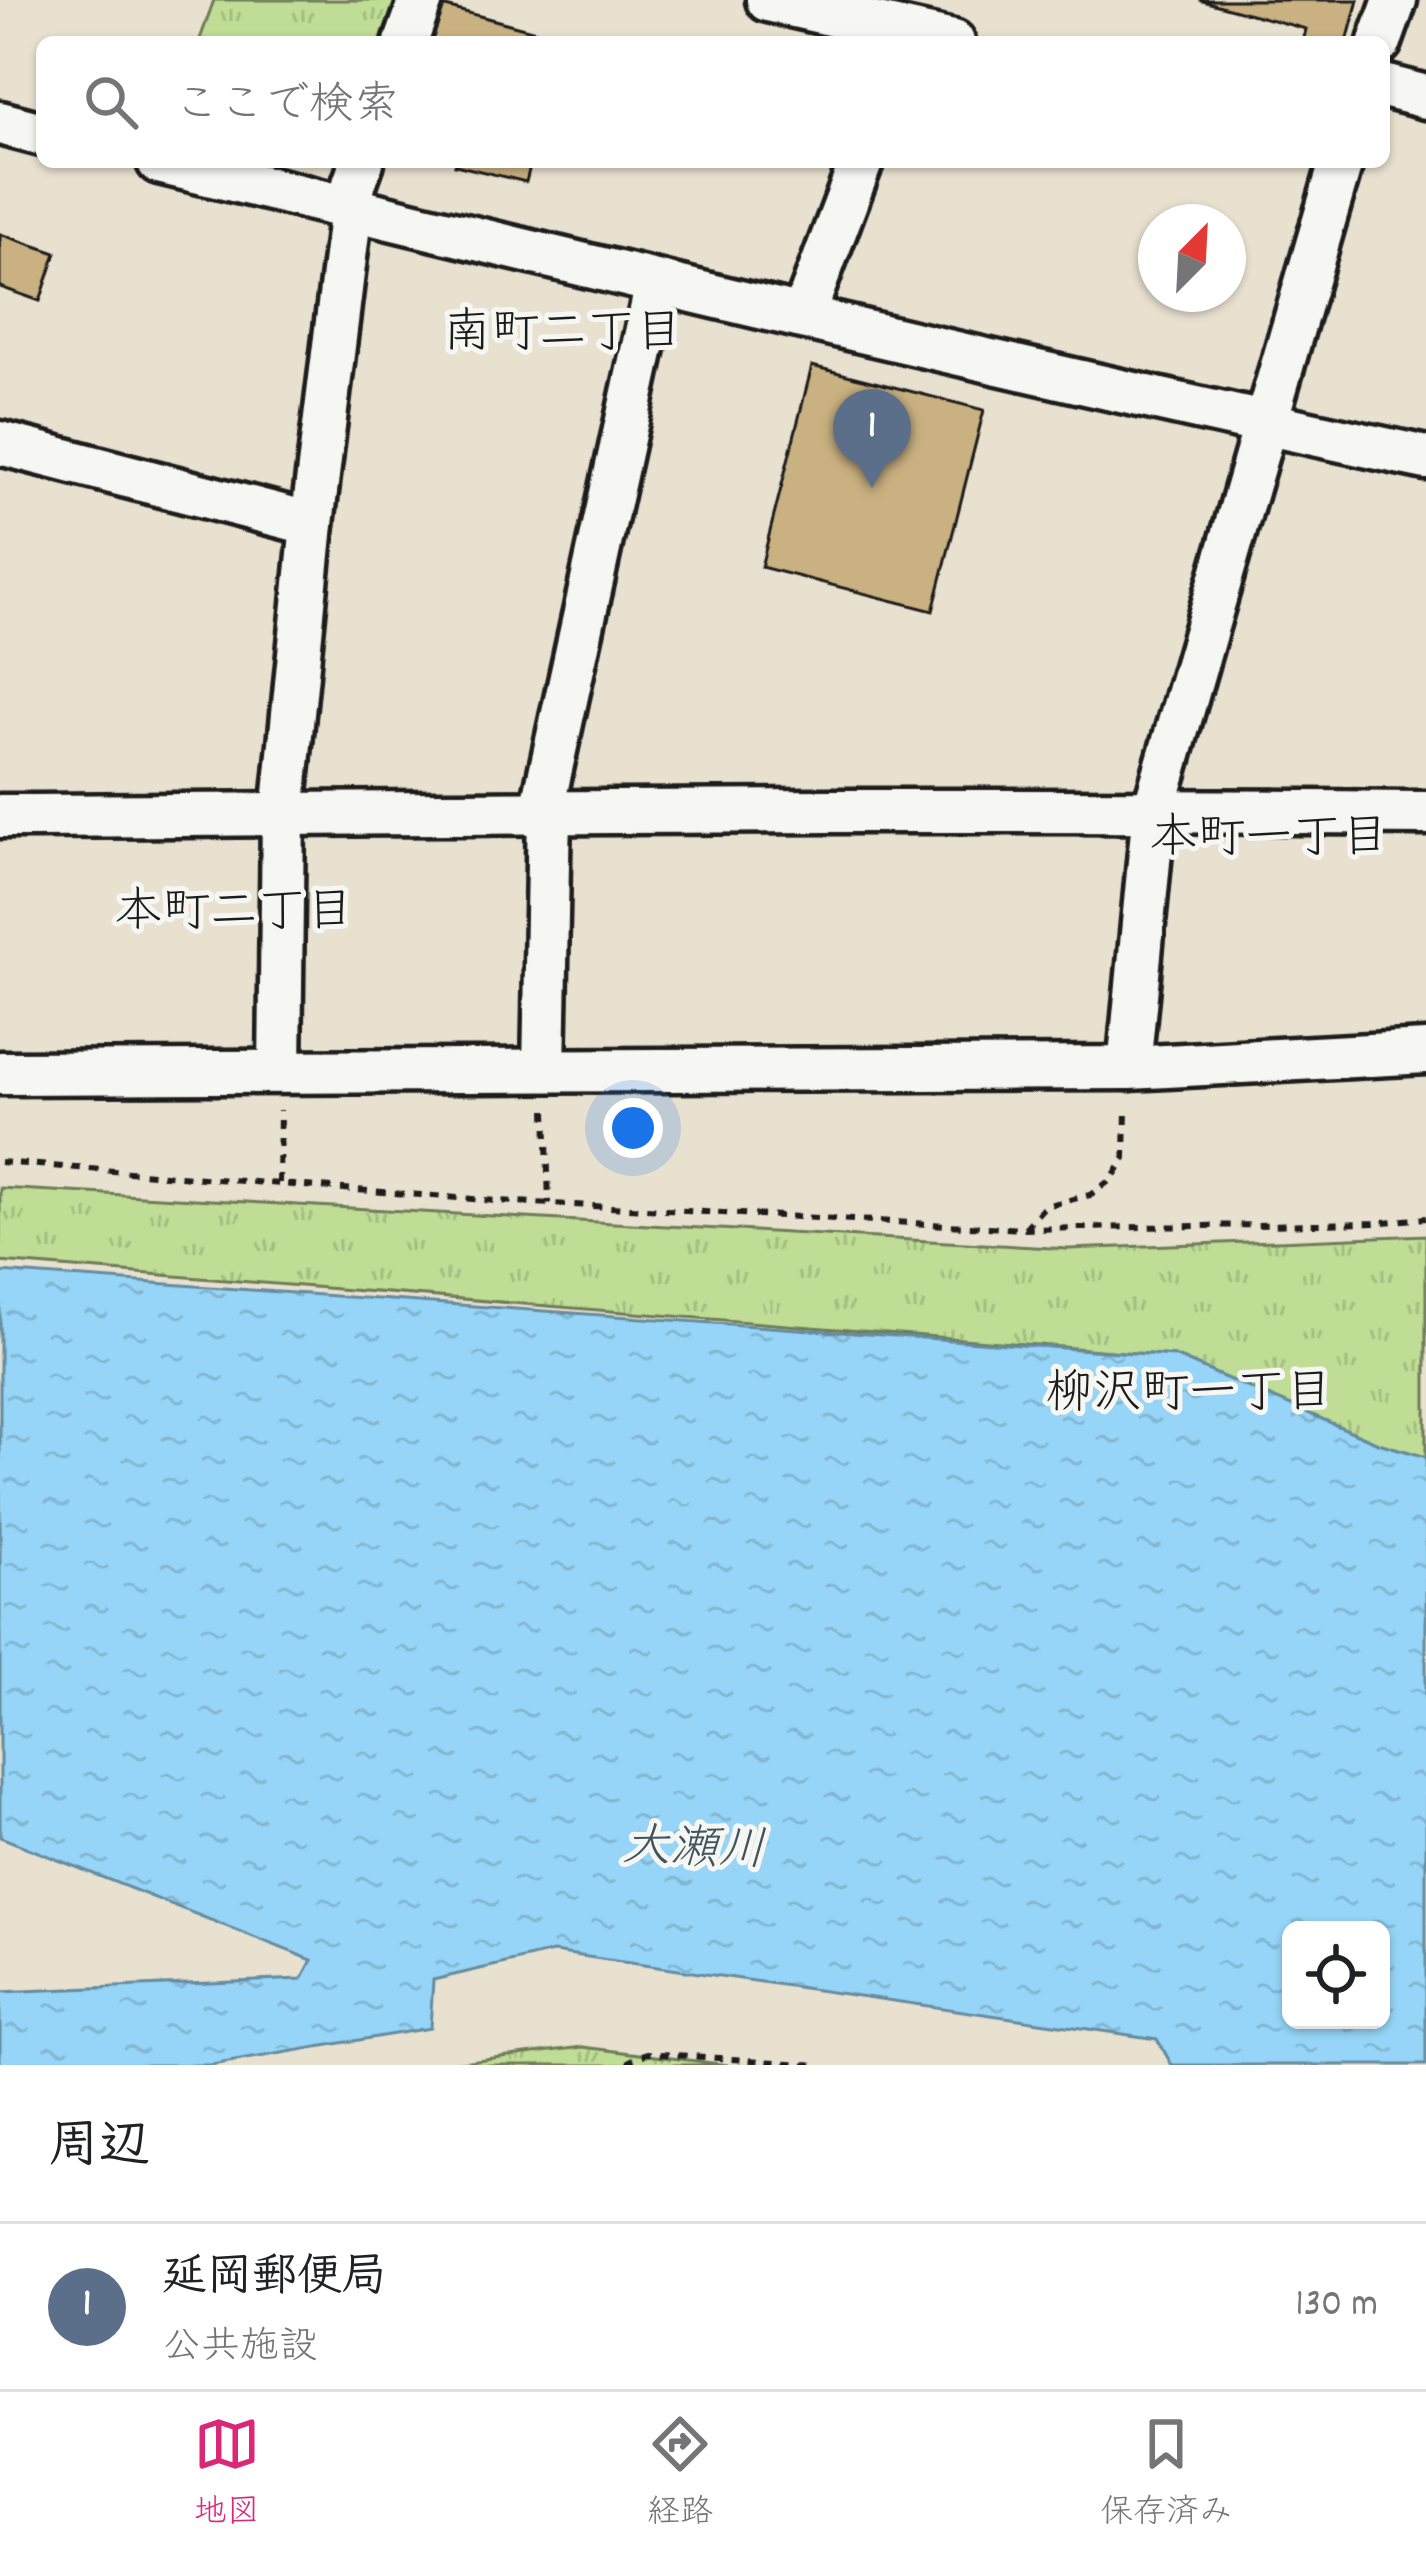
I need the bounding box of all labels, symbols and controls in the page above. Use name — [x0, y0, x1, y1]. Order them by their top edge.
search box — [36, 36, 1390, 168]
icon: search — [78, 69, 144, 135]
text: ここで検索 — [174, 76, 399, 140]
north arrow — [1138, 204, 1246, 312]
district label: 南町二丁目 — [443, 302, 683, 371]
pin: 1 — [833, 389, 911, 488]
district label: 本町一丁目 — [1149, 807, 1389, 876]
district label: 本町二丁目 — [114, 881, 354, 950]
your location — [603, 1098, 663, 1158]
district label: 柳沢町一丁目 — [1045, 1362, 1333, 1431]
water label: 大瀬川 — [621, 1815, 767, 1889]
map controls — [1282, 1921, 1390, 2029]
button: locate — [1282, 1921, 1390, 2029]
text: 周辺 — [48, 2114, 150, 2186]
text: 延岡郵便局 — [162, 2248, 387, 2312]
text: 1 — [83, 2279, 91, 2334]
text: 130 m — [1295, 2279, 1378, 2334]
text: 公共施設 — [162, 2322, 318, 2377]
tab: 地図 — [194, 2411, 260, 2538]
tab: 経路 — [647, 2411, 713, 2538]
tab: 保存済み — [1100, 2411, 1232, 2538]

